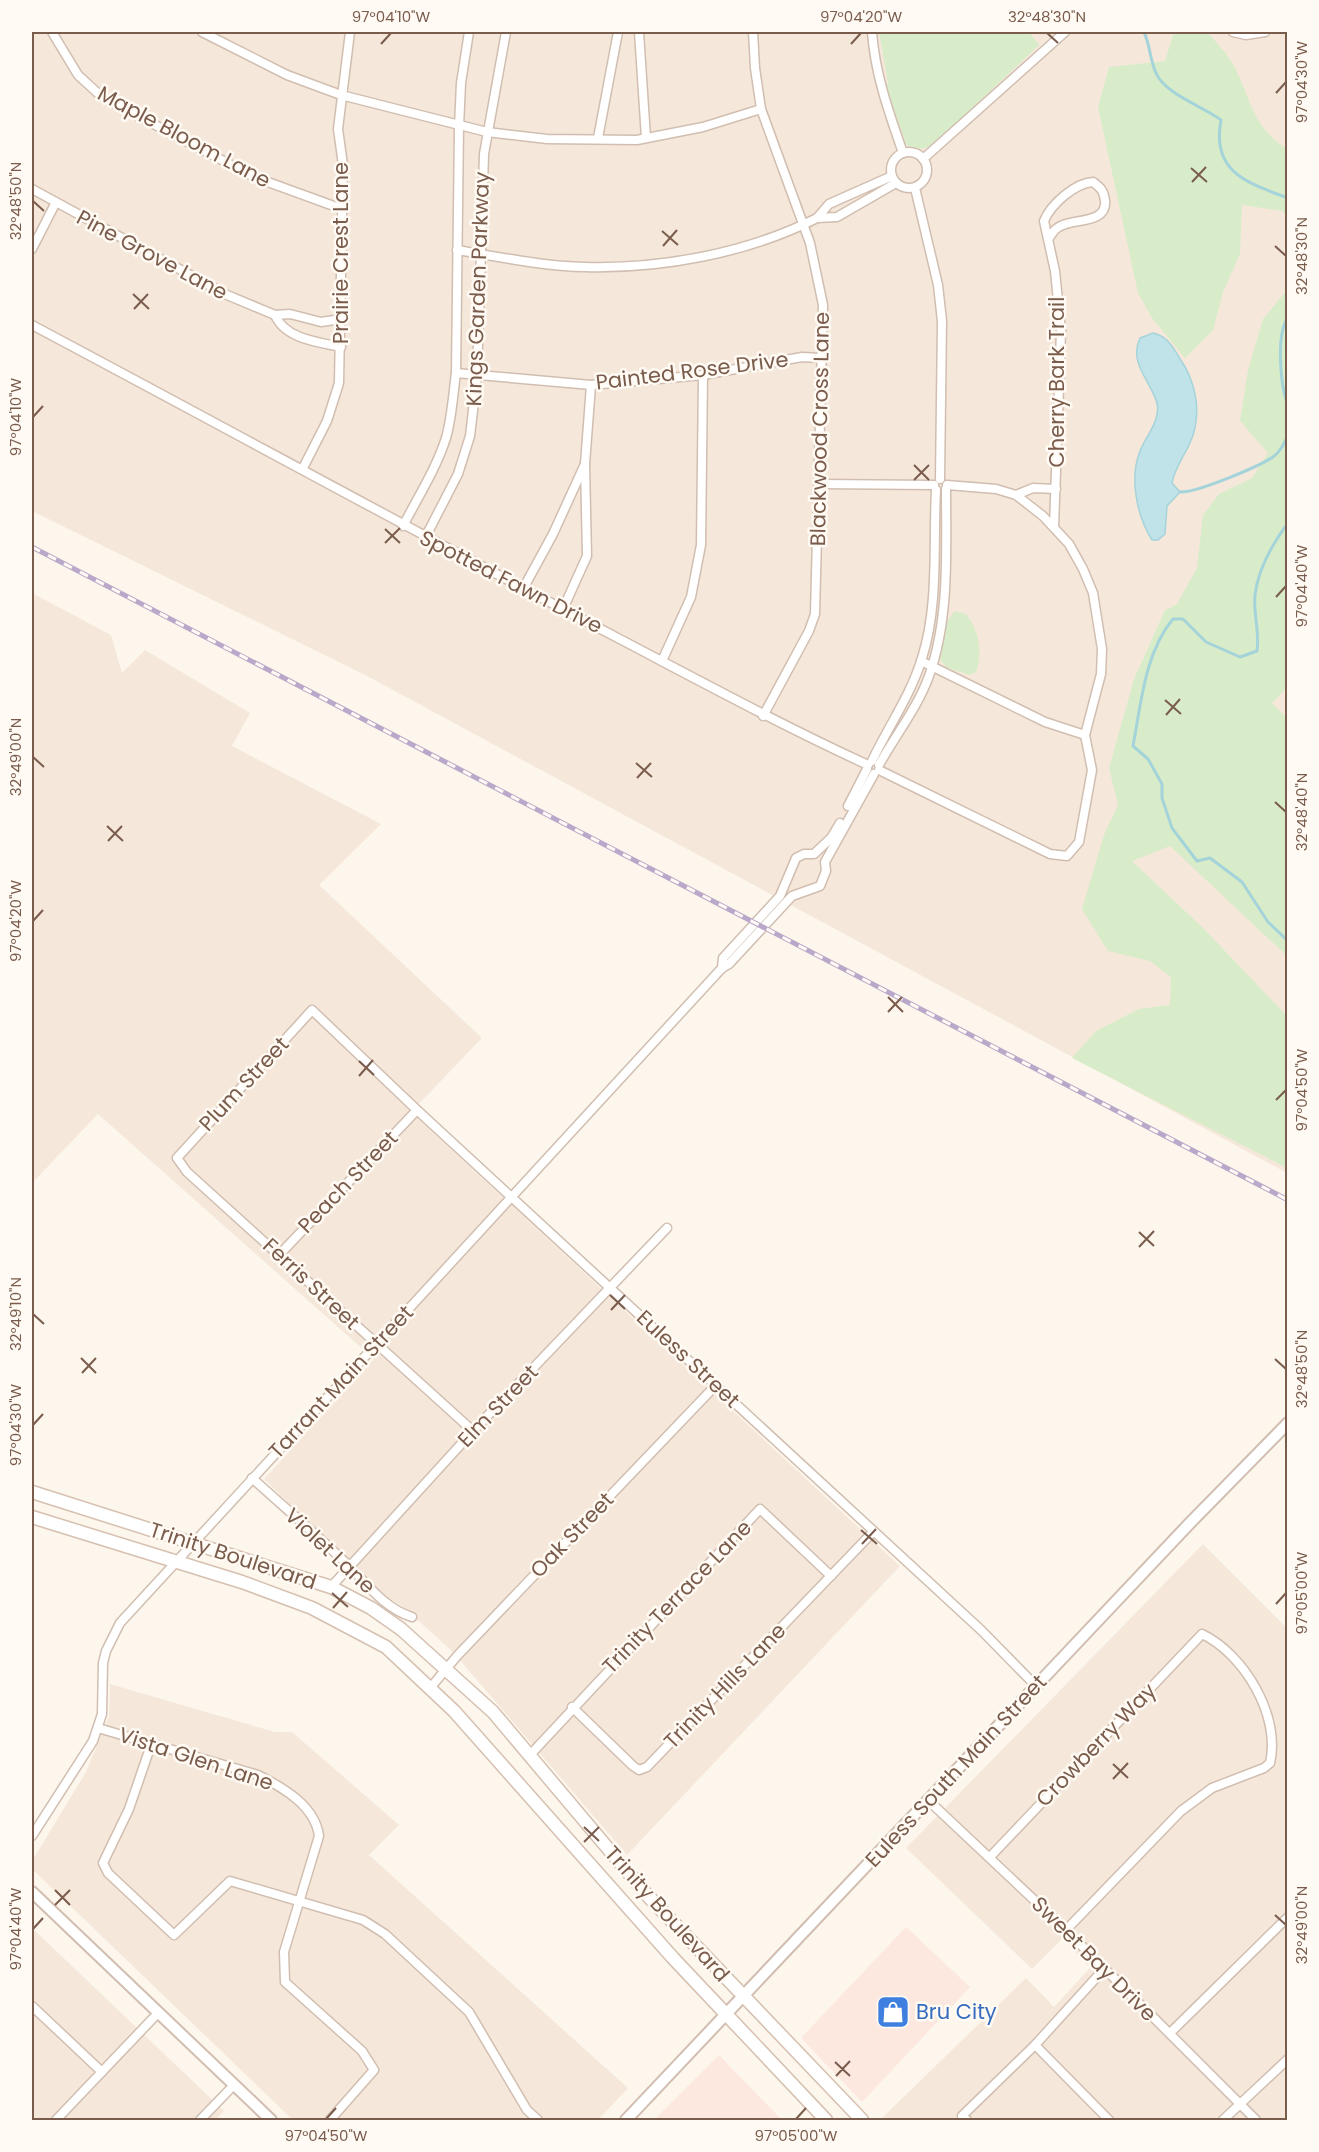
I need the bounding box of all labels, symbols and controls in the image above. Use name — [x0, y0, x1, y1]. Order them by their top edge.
text: 97°04'10"W — [352, 6, 430, 27]
text: 97°04'20"W — [820, 6, 902, 27]
text: 32°48'30"N — [1008, 6, 1086, 27]
text: 97°04'30"W — [1291, 40, 1312, 123]
street label: Maple Bloom Lane — [93, 79, 276, 194]
text: 32°48'50"N — [5, 162, 26, 240]
street label: Prairie Crest Lane — [326, 162, 355, 344]
street label: Kings Garden Parkway — [459, 171, 496, 407]
street label: Pine Grove Lane — [72, 203, 233, 307]
text: 32°48'30"N — [1291, 217, 1312, 295]
street label: Cherry Bark Trail — [1042, 297, 1071, 467]
street label: Blackwood Cross Lane — [803, 312, 836, 546]
street label: Painted Rose Drive — [594, 344, 790, 397]
text: 97°04'10"W — [5, 378, 26, 456]
street label: Spotted Fawn Drive — [415, 523, 608, 640]
text: 97°04'40"W — [1291, 544, 1312, 627]
text: 32°49'00"N — [5, 718, 26, 796]
text: 32°48'40"N — [1291, 773, 1312, 851]
text: 97°04'20"W — [5, 880, 26, 962]
street label: Plum Street — [192, 1030, 295, 1137]
text: 97°04'50"W — [1291, 1048, 1312, 1131]
street label: Peach Street — [291, 1124, 404, 1239]
street label: Ferris Street — [257, 1231, 366, 1336]
text: 32°49'10"N — [5, 1277, 26, 1351]
street label: Tarrant Main Street — [262, 1299, 419, 1465]
street label: Euless Street — [630, 1303, 746, 1414]
text: 32°48'50"N — [1291, 1330, 1312, 1408]
street label: Elm Street — [451, 1358, 544, 1453]
text: 97°04'30"W — [5, 1383, 26, 1466]
street label: Oak Street — [523, 1486, 620, 1584]
street label: Violet Lane — [279, 1501, 382, 1600]
street label: Trinity Terrace Lane — [596, 1513, 758, 1680]
street label: Trinity Boulevard — [146, 1515, 320, 1596]
text: 97°05'00"W — [1291, 1551, 1312, 1634]
street label: Trinity Hills Lane — [657, 1616, 792, 1755]
street label: Euless South Main Street — [858, 1668, 1053, 1873]
street label: Crowberry Way — [1029, 1676, 1162, 1813]
street label: Vista Glen Lane — [115, 1720, 277, 1797]
street label: Trinity Boulevard — [598, 1839, 736, 1988]
text: 32°49'00"N — [1291, 1886, 1312, 1964]
text: 97°04'40"W — [5, 1887, 26, 1970]
street label: Sweet Bay Drive — [1025, 1890, 1163, 2028]
shop icon: Bru City — [875, 1994, 911, 2030]
place label: Bru City — [916, 1997, 997, 2026]
text: 97°04'50"W — [285, 2125, 368, 2146]
text: 97°05'00"W — [755, 2125, 838, 2146]

